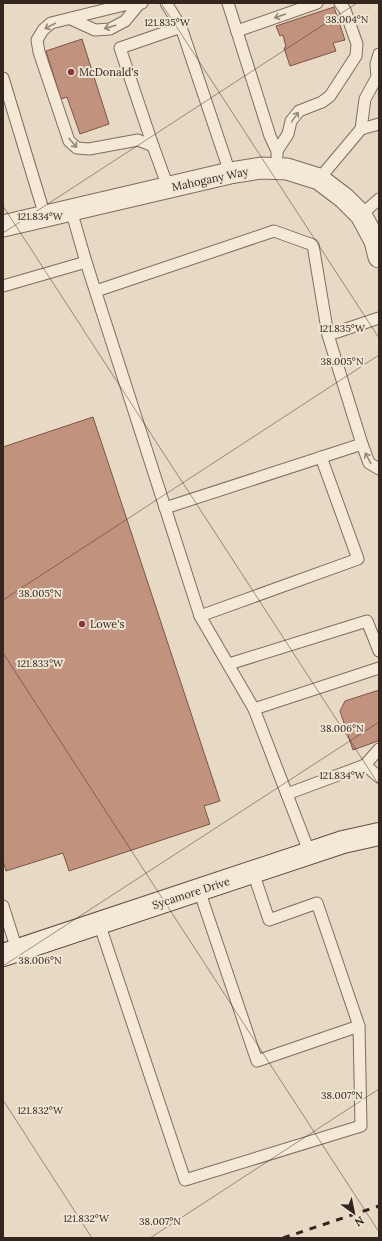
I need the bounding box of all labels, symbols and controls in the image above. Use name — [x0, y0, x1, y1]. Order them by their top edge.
one-way arrow — [275, 12, 287, 20]
text: 38.004°N — [326, 13, 369, 26]
text: 121.835°W — [144, 16, 191, 29]
one-way arrow — [44, 22, 56, 30]
one-way arrow — [103, 24, 116, 31]
place label: McDonald's — [79, 65, 139, 79]
marker: McDonald's — [66, 67, 76, 77]
one-way arrow — [291, 111, 299, 122]
one-way arrow — [68, 138, 77, 148]
street label: Mahogany Way — [171, 164, 250, 194]
text: 121.834°W — [17, 210, 64, 223]
text: 121.835°W — [319, 322, 366, 335]
text: 38.005°N — [320, 355, 364, 368]
one-way arrow — [364, 452, 371, 464]
text: 38.005°N — [18, 587, 62, 600]
place label: Lowe's — [90, 617, 125, 631]
marker: Lowe's — [77, 619, 87, 629]
text: 121.833°W — [17, 657, 64, 670]
text: 38.006°N — [320, 722, 364, 735]
text: 121.834°W — [319, 769, 366, 782]
street label: Sycamore Drive — [150, 874, 232, 912]
text: 38.006°N — [18, 954, 62, 967]
text: 38.007°N — [321, 1089, 363, 1102]
text: 121.832°W — [17, 1104, 64, 1117]
north arrow — [334, 1193, 374, 1233]
text: 121.832°W — [63, 1212, 110, 1225]
text: N — [352, 1213, 367, 1230]
text: 38.007°N — [139, 1215, 181, 1228]

